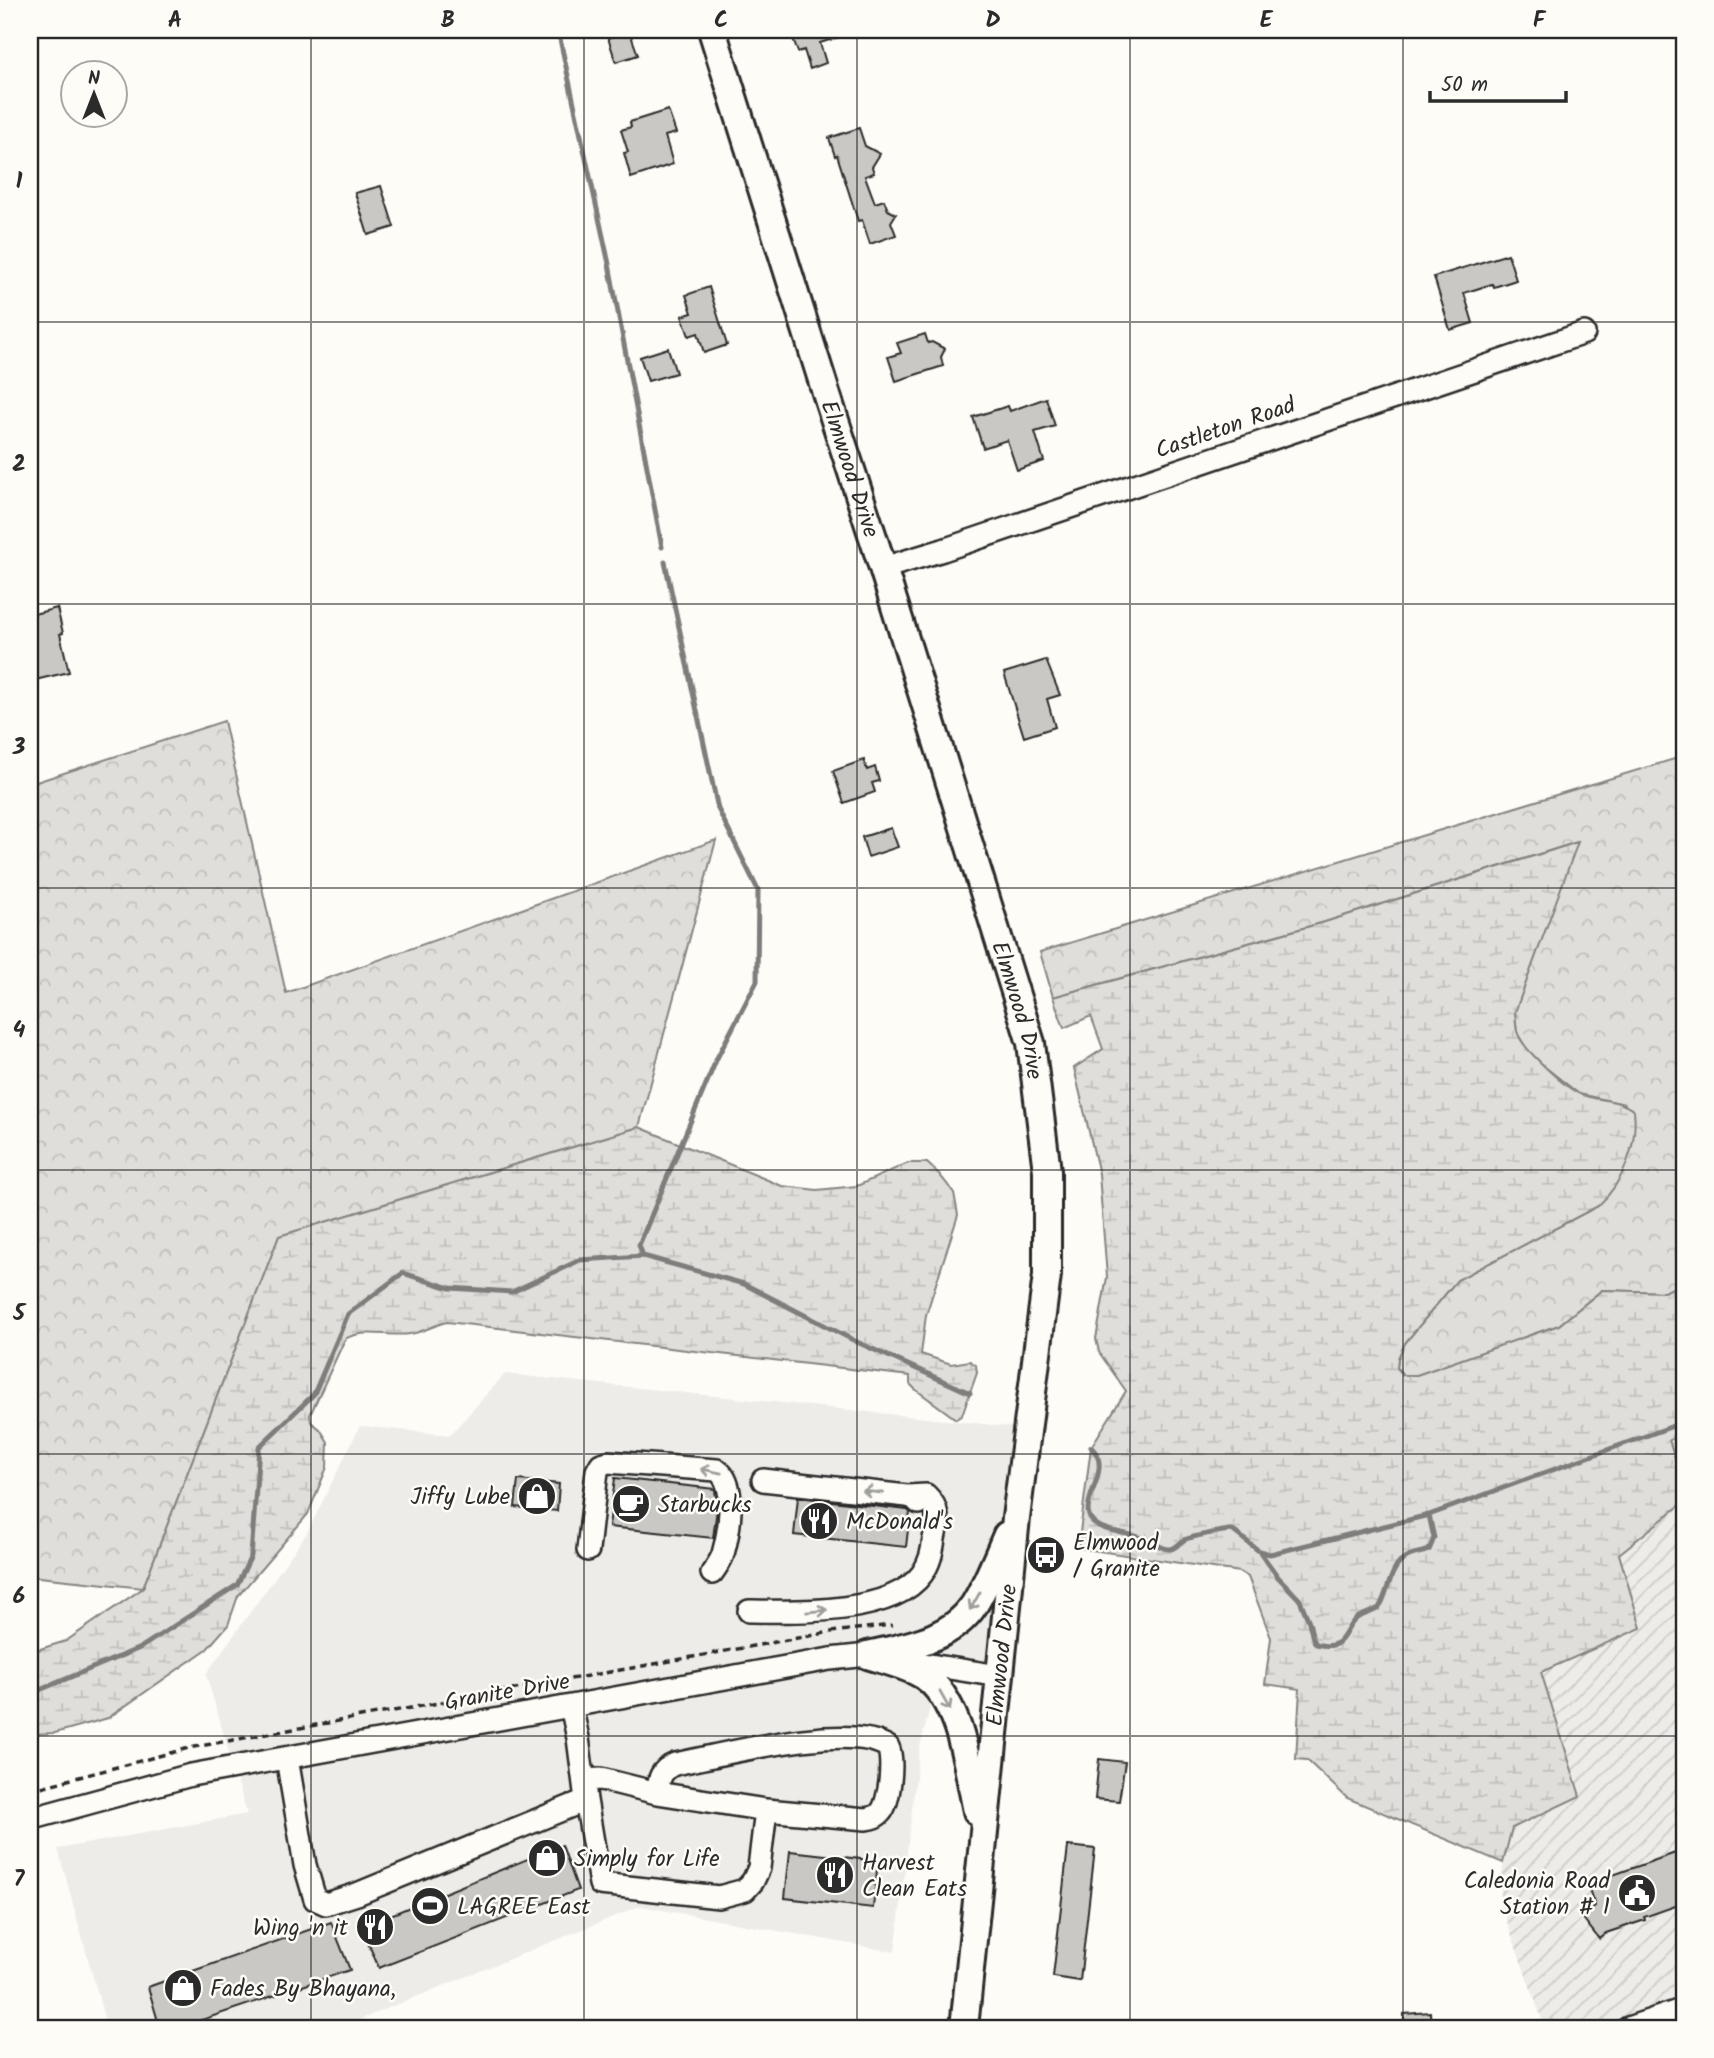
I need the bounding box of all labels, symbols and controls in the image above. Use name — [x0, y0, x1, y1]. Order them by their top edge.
text: A — [168, 3, 182, 39]
text: B — [441, 3, 455, 39]
text: C — [714, 3, 728, 39]
text: D — [985, 3, 1001, 39]
text: E — [1260, 3, 1274, 39]
text: F — [1533, 3, 1547, 39]
north arrow — [60, 60, 130, 130]
scale bar — [1430, 60, 1567, 104]
text: N — [88, 64, 100, 94]
text: 50 m — [1441, 69, 1488, 102]
text: 1 — [16, 164, 23, 200]
street label: Castleton Road — [1151, 388, 1301, 470]
street label: Elmwood Drive — [810, 396, 888, 543]
text: 2 — [12, 447, 26, 483]
text: 3 — [12, 730, 26, 766]
street label: Elmwood Drive — [980, 937, 1051, 1081]
text: 4 — [13, 1013, 26, 1049]
text: 5 — [12, 1296, 27, 1332]
one-way arrow — [701, 1463, 723, 1476]
shop icon: Jiffy Lube — [516, 1475, 558, 1517]
place label: Jiffy Lube — [410, 1480, 510, 1516]
cafe icon: Starbucks — [610, 1483, 652, 1525]
one-way arrow — [862, 1486, 885, 1499]
place label: Starbucks — [658, 1488, 752, 1524]
restaurant icon: McDonald's — [798, 1500, 840, 1542]
place label: McDonald's — [846, 1505, 953, 1541]
place label: Elmwood / Granite — [1073, 1526, 1160, 1588]
bus stop icon: Elmwood / Granite — [1025, 1534, 1067, 1576]
text: 6 — [13, 1579, 25, 1615]
street label: Elmwood Drive — [978, 1583, 1028, 1728]
one-way arrow — [968, 1590, 982, 1610]
one-way arrow — [805, 1604, 828, 1617]
street label: Granite Drive — [442, 1664, 573, 1722]
one-way arrow — [938, 1690, 952, 1710]
shop icon: Simply for Life — [526, 1837, 568, 1879]
place label: Simply for Life — [574, 1842, 720, 1878]
place label: Harvest Clean Eats — [862, 1846, 967, 1908]
restaurant icon: Harvest Clean Eats — [814, 1854, 856, 1896]
text: 7 — [14, 1862, 26, 1898]
place label: Caledonia Road Station # 1 — [1464, 1864, 1611, 1926]
public building icon: Caledonia Road Station # 1 — [1616, 1872, 1658, 1914]
sports icon: LAGREE East — [409, 1885, 451, 1927]
place label: LAGREE East — [457, 1890, 591, 1926]
restaurant icon: Wing 'n it — [354, 1906, 396, 1948]
place label: Wing 'n it — [253, 1911, 349, 1947]
shop icon: Fades By Bhayana, — [162, 1967, 204, 2009]
place label: Fades By Bhayana, — [210, 1972, 396, 2008]

